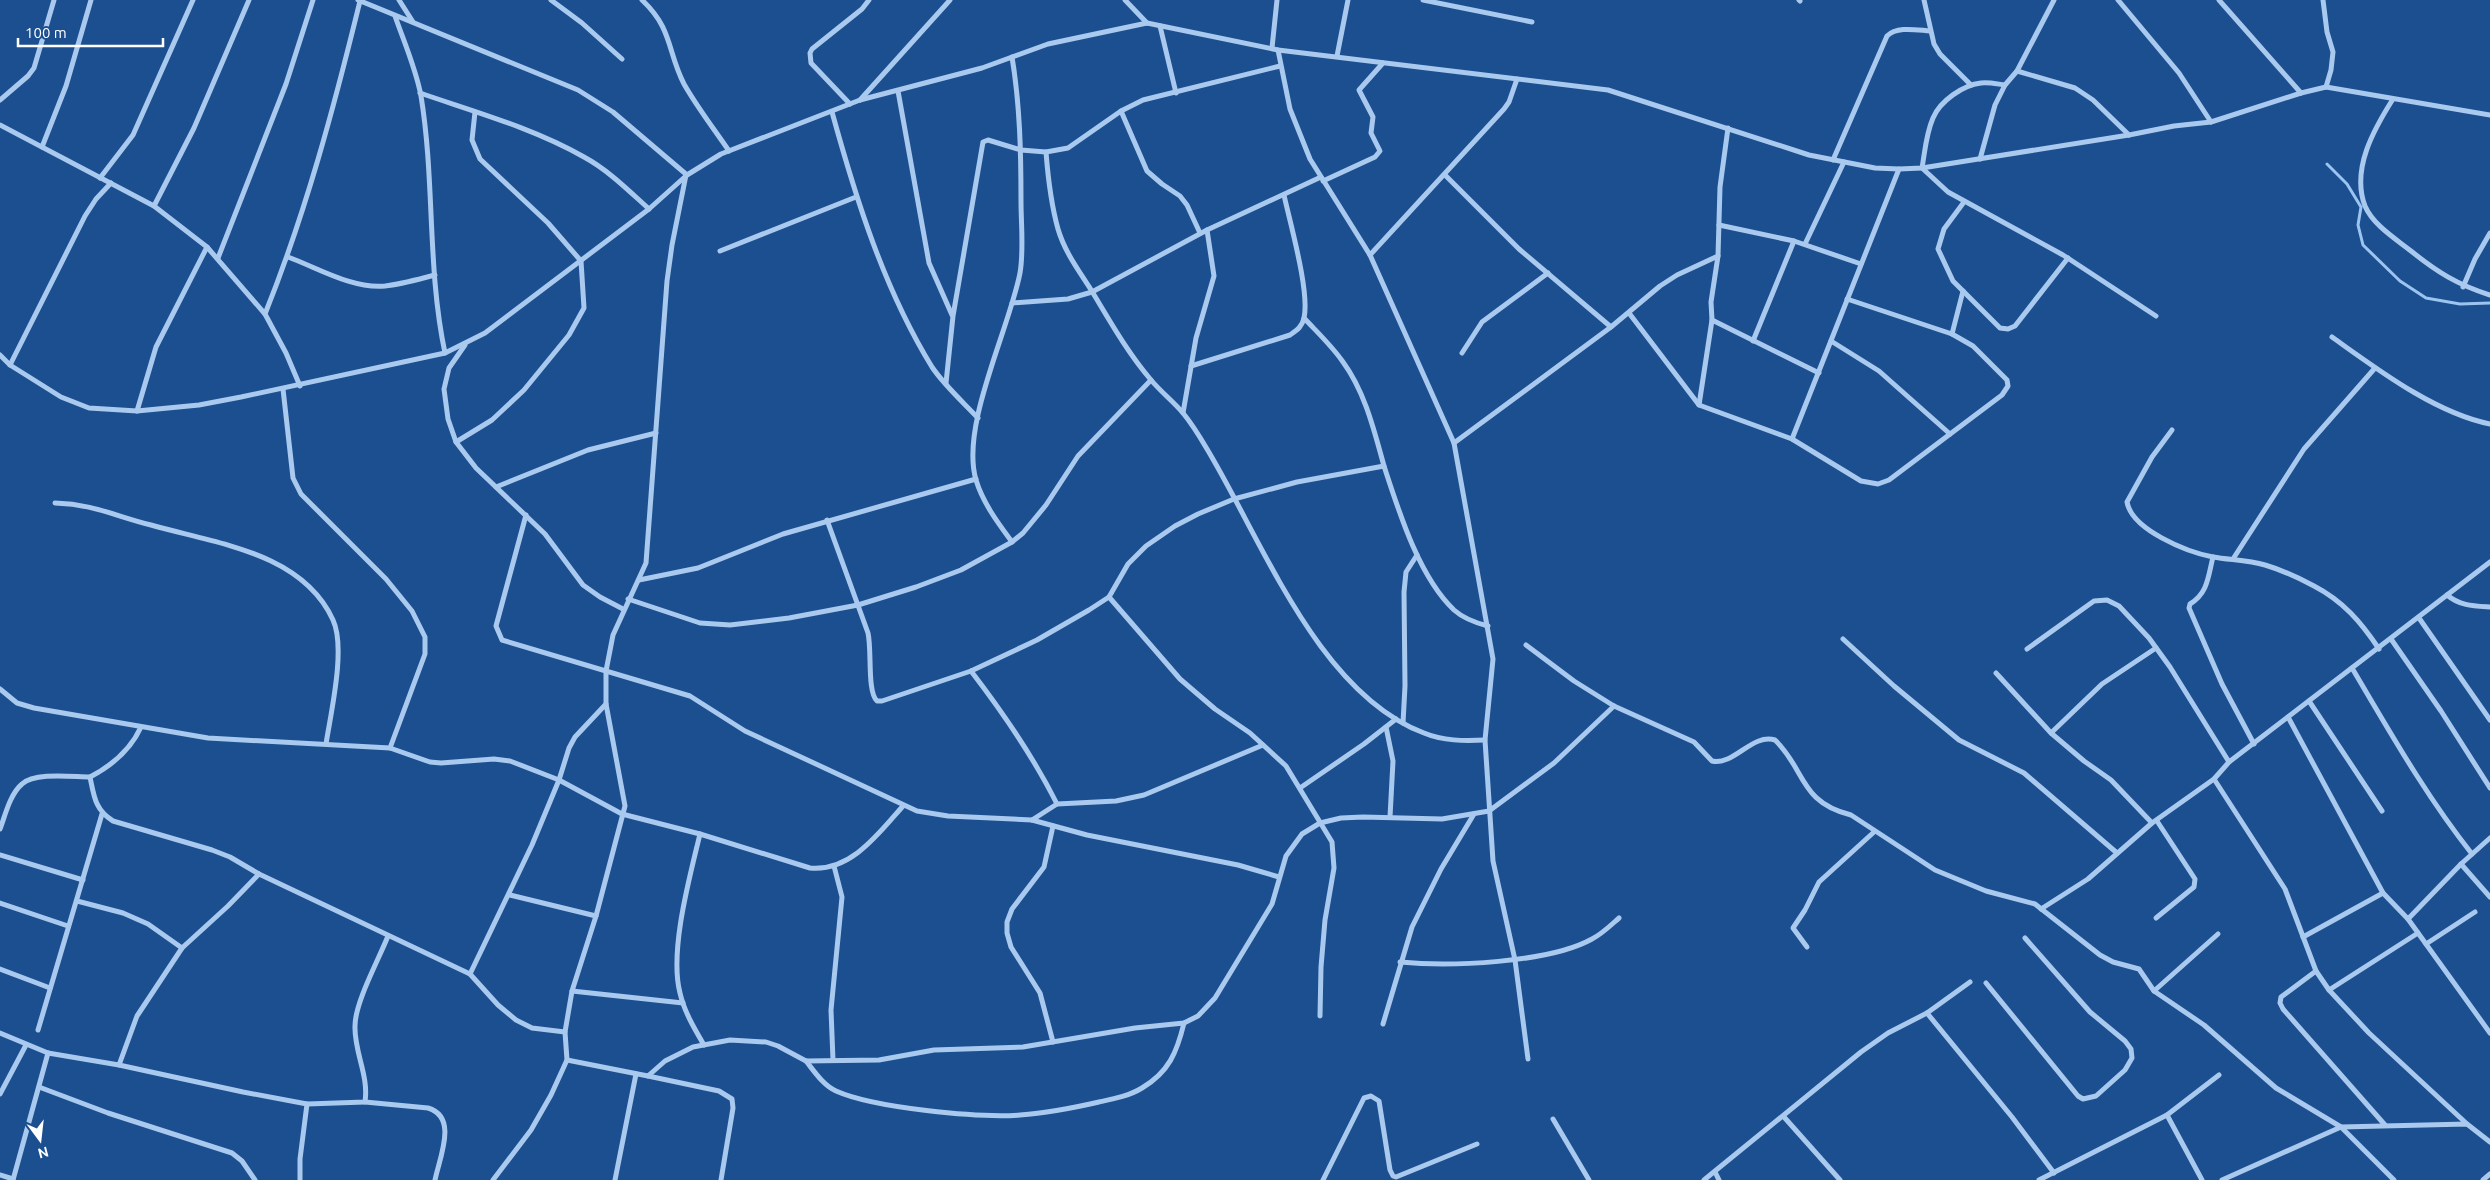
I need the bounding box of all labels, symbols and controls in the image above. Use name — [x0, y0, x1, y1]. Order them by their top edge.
scale bar — [18, 15, 162, 47]
text: 100 m — [25, 24, 67, 41]
north arrow — [15, 1115, 65, 1165]
text: N — [36, 1143, 50, 1162]

